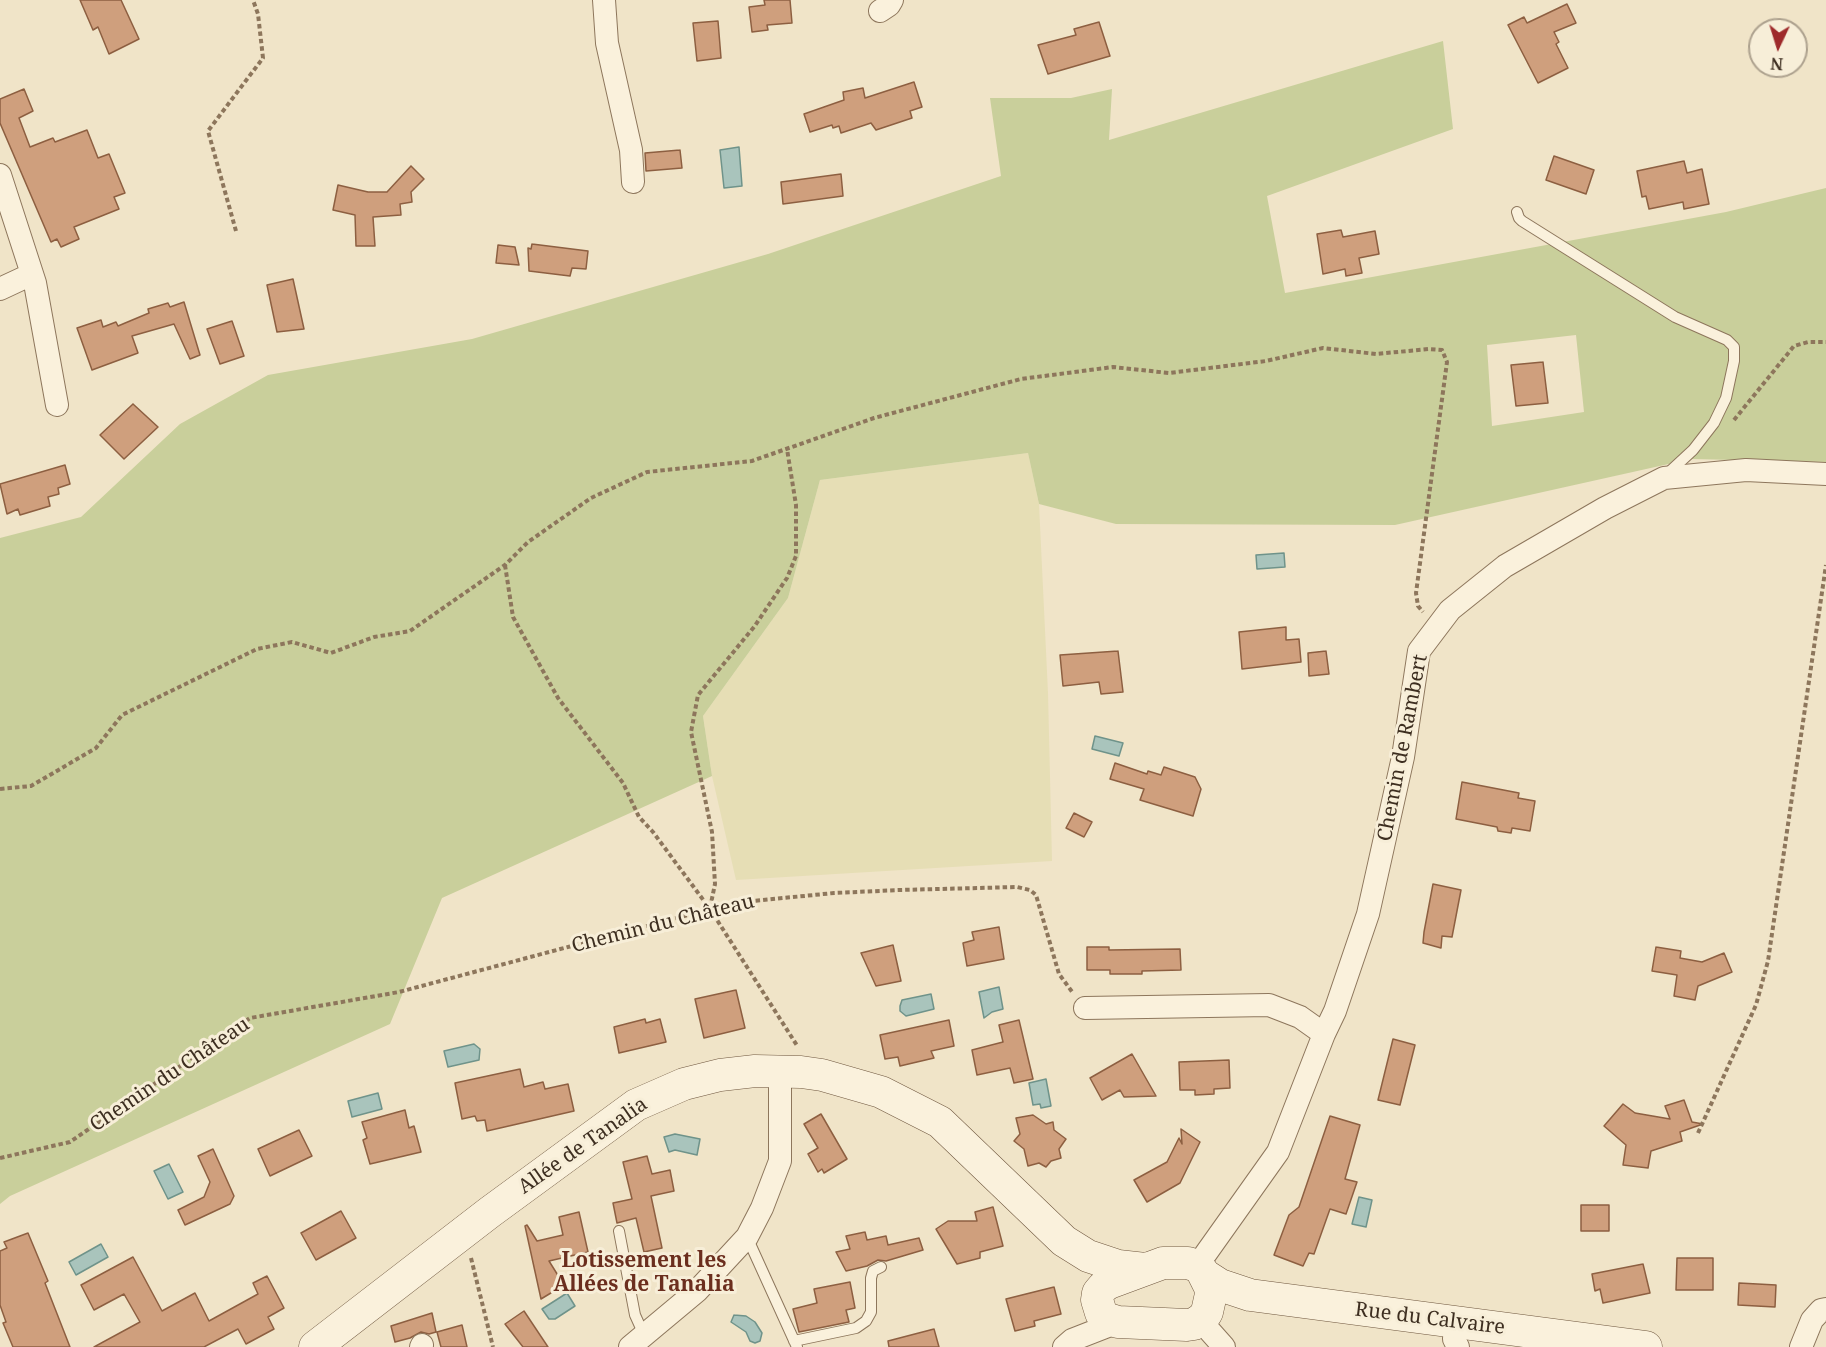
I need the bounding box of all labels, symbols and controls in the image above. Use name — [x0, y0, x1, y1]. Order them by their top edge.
north arrow — [1748, 18, 1808, 78]
text: N — [1770, 53, 1784, 75]
street label: Chemin de Rambert — [1373, 652, 1433, 844]
street label: Chemin du Château — [569, 890, 757, 958]
street label: Chemin du Château — [86, 1013, 254, 1137]
street label: Allée de Tanalia — [514, 1093, 652, 1199]
district label: Lotissement les Allées de Tanalia — [554, 1248, 734, 1298]
street label: Rue du Calvaire — [1354, 1298, 1506, 1340]

